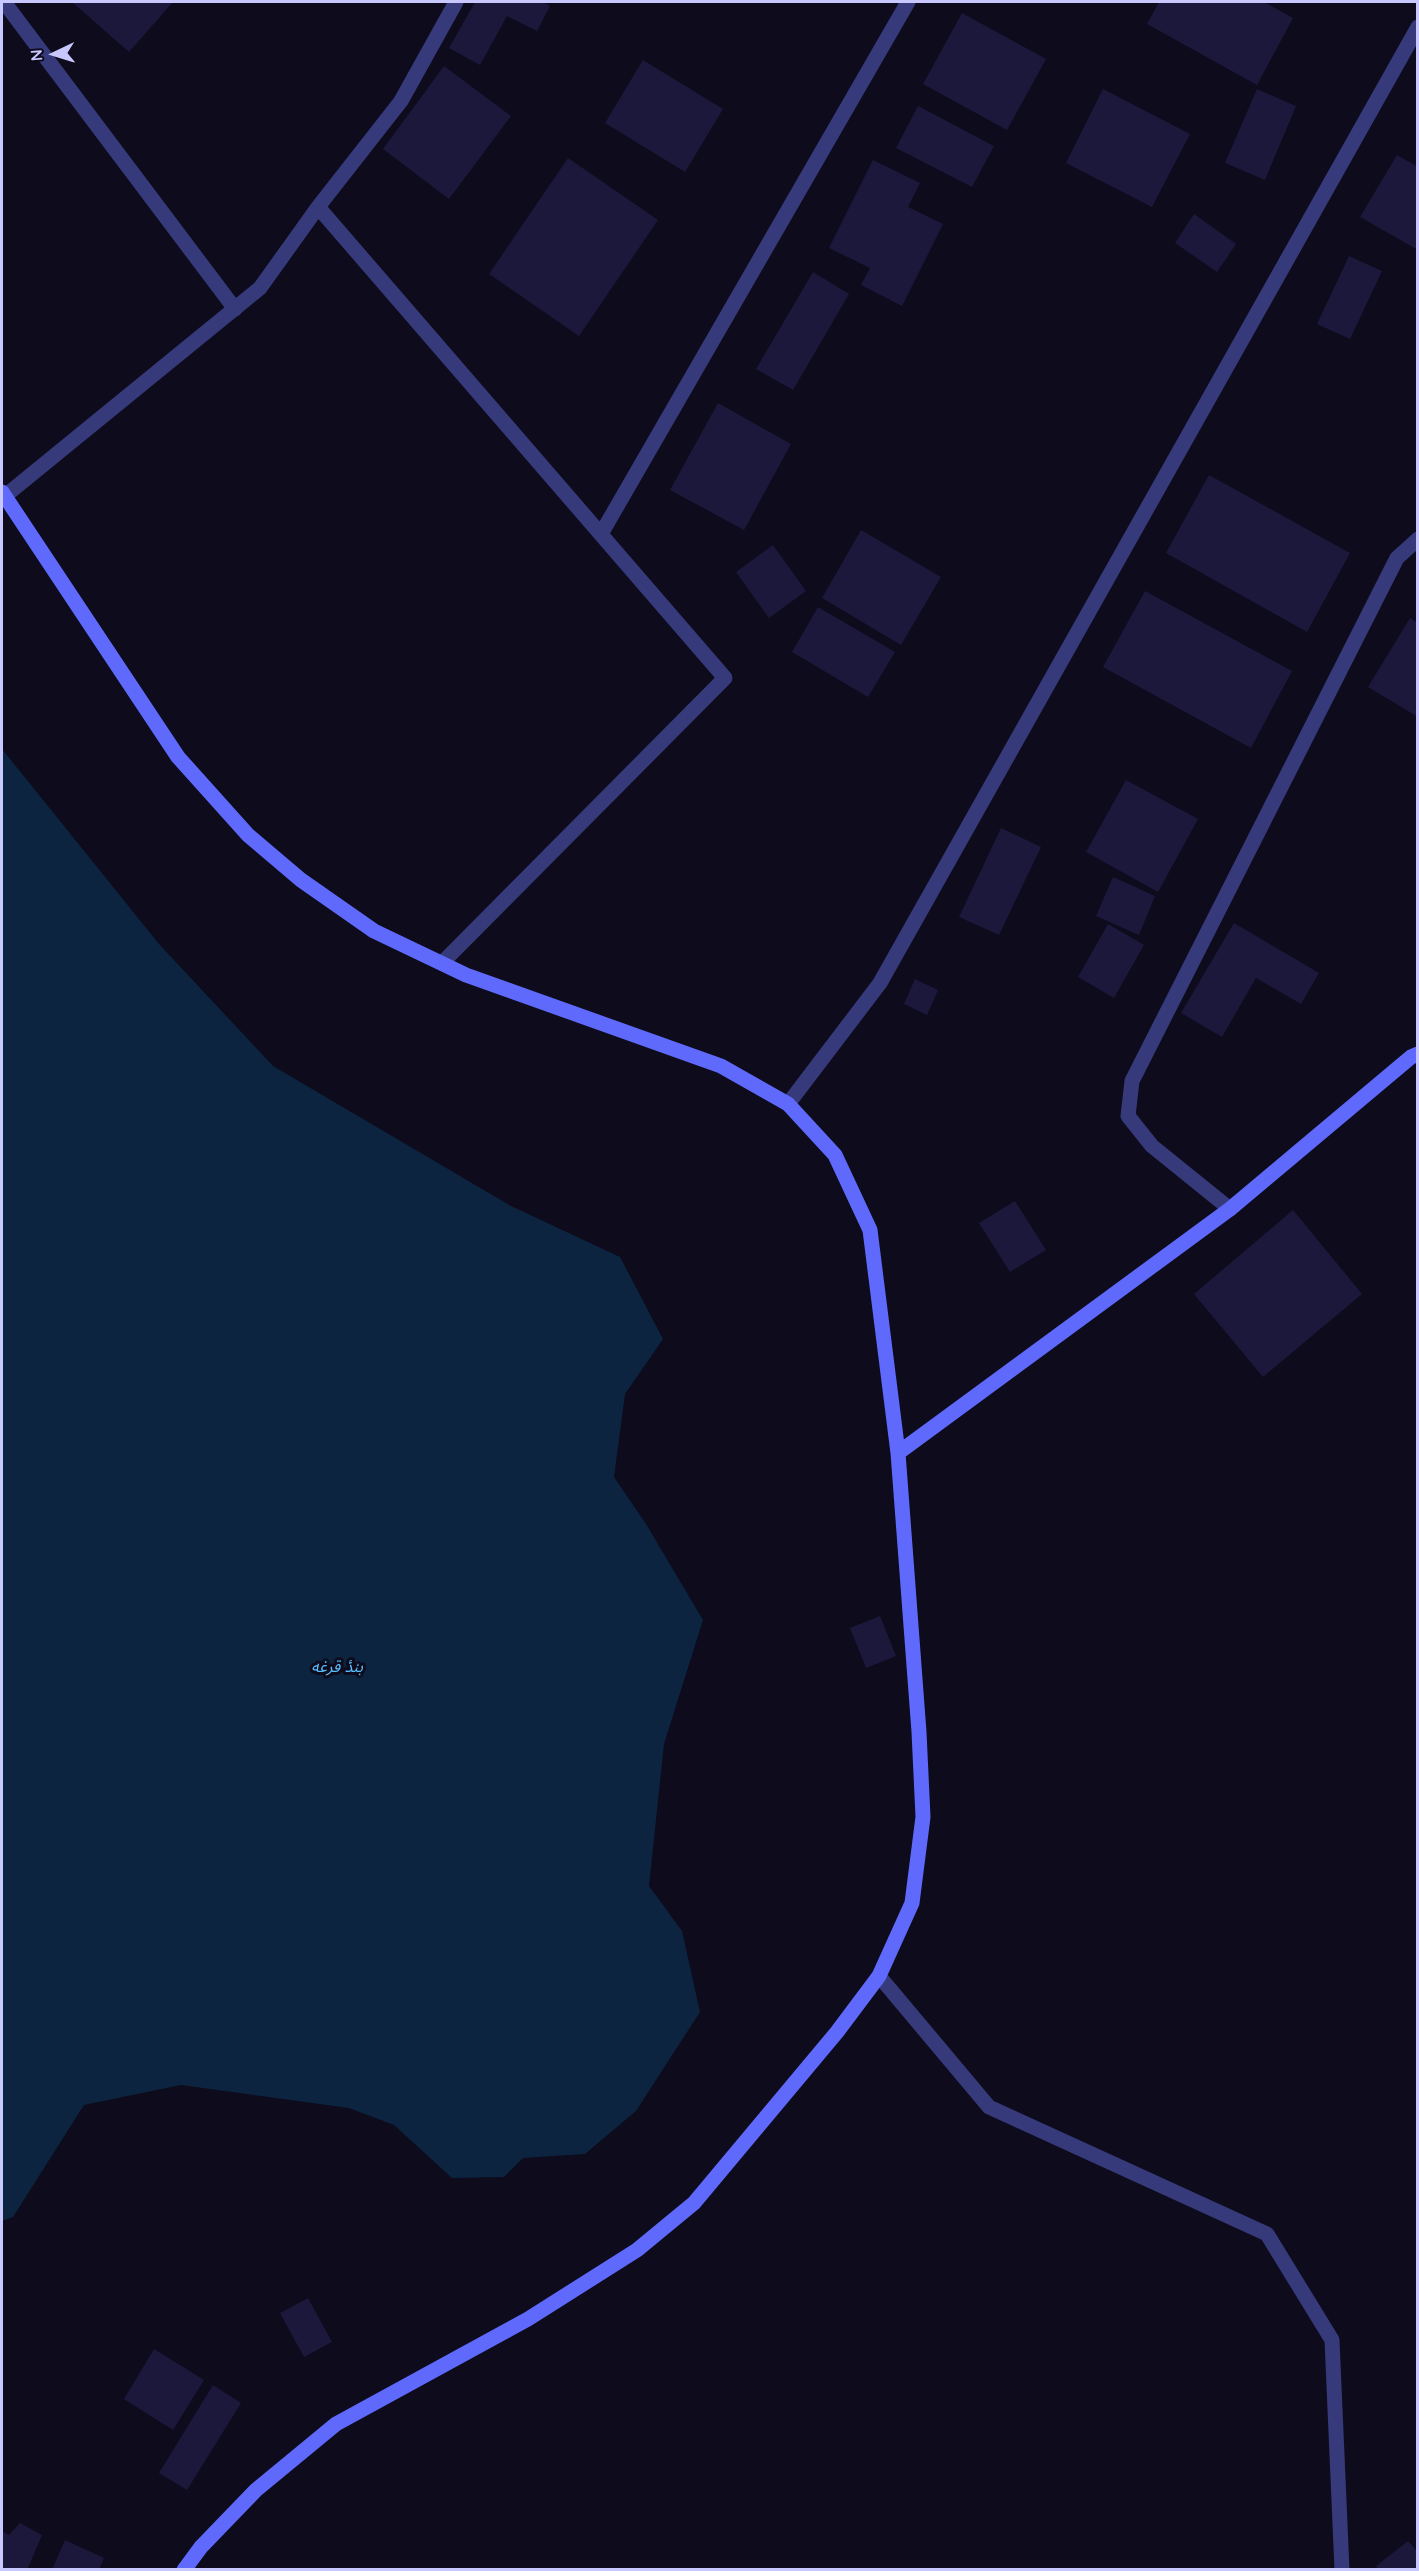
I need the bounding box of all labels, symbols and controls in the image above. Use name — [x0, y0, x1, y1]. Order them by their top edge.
north arrow — [24, 24, 84, 84]
text: N — [26, 49, 46, 62]
water label: بندٔ قرغه — [311, 1657, 363, 1677]

